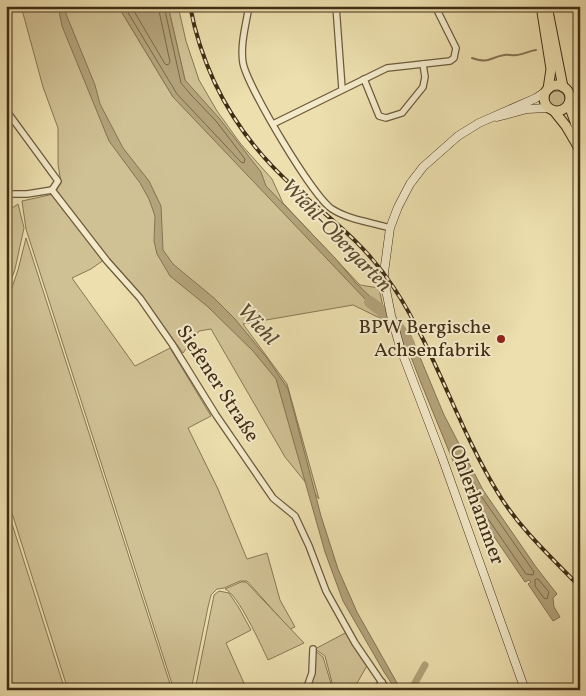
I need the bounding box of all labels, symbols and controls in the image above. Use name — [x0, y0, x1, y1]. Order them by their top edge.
water label: Wiehl-Obergarten — [274, 173, 398, 300]
water label: Wiehl — [230, 297, 284, 353]
place label: BPW Bergische Achsenfabrik — [359, 314, 491, 365]
street label: Siefener Straße — [169, 320, 265, 448]
marker: BPW Bergische Achsenfabrik — [495, 333, 507, 345]
street label: Ohlerhammer — [441, 441, 511, 569]

